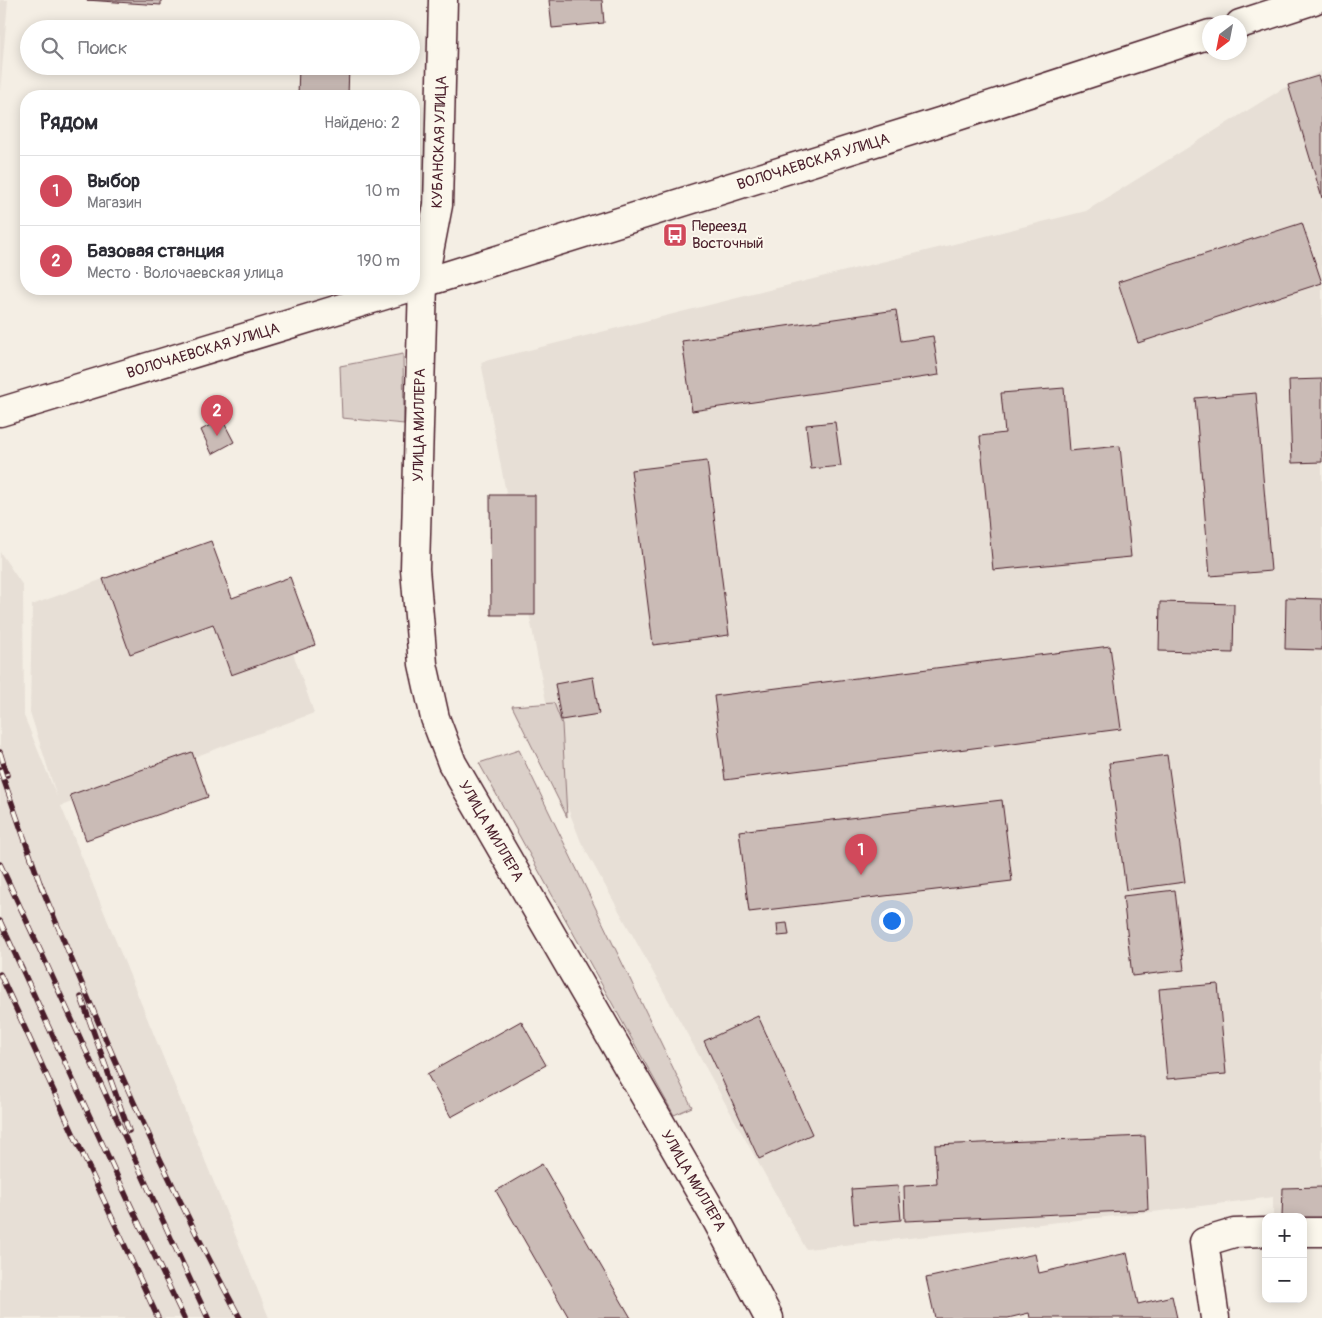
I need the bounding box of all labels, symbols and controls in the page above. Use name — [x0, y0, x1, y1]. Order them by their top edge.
north arrow — [1202, 15, 1247, 60]
search box — [20, 20, 420, 75]
icon: search — [38, 34, 66, 62]
text: Поиск — [78, 36, 128, 60]
street label: КУБАНСКАЯ УЛИЦА — [428, 75, 451, 209]
text: Рядом — [40, 109, 98, 136]
text: Найдено: 2 — [324, 113, 400, 133]
street label: ВОЛОЧАЕВСКАЯ УЛИЦА — [735, 129, 892, 195]
text: Выбор — [87, 169, 140, 193]
text: 1 — [53, 181, 59, 201]
text: 10 m — [365, 181, 400, 201]
text: Магазин — [87, 193, 142, 213]
place label: Переезд Восточный — [692, 217, 763, 253]
bus stop icon: Переезд Восточный — [662, 222, 688, 248]
text: Базовая станция — [87, 239, 224, 263]
text: 2 — [52, 251, 60, 271]
text: 190 m — [357, 251, 400, 271]
text: Место · Волочаевская улица — [87, 263, 284, 283]
street label: ВОЛОЧАЕВСКАЯ УЛИЦА — [124, 319, 282, 383]
street label: УЛИЦА МИЛЛЕРА — [409, 368, 430, 482]
pin: 2 — [201, 395, 233, 436]
street label: УЛИЦА МИЛЛЕРА — [454, 777, 528, 885]
pin: 1 — [845, 834, 877, 875]
your location — [879, 908, 905, 934]
street label: УЛИЦА МИЛЛЕРА — [657, 1127, 730, 1235]
map controls — [1262, 1213, 1307, 1303]
button: + — [1262, 1213, 1307, 1258]
button: − — [1262, 1258, 1307, 1303]

